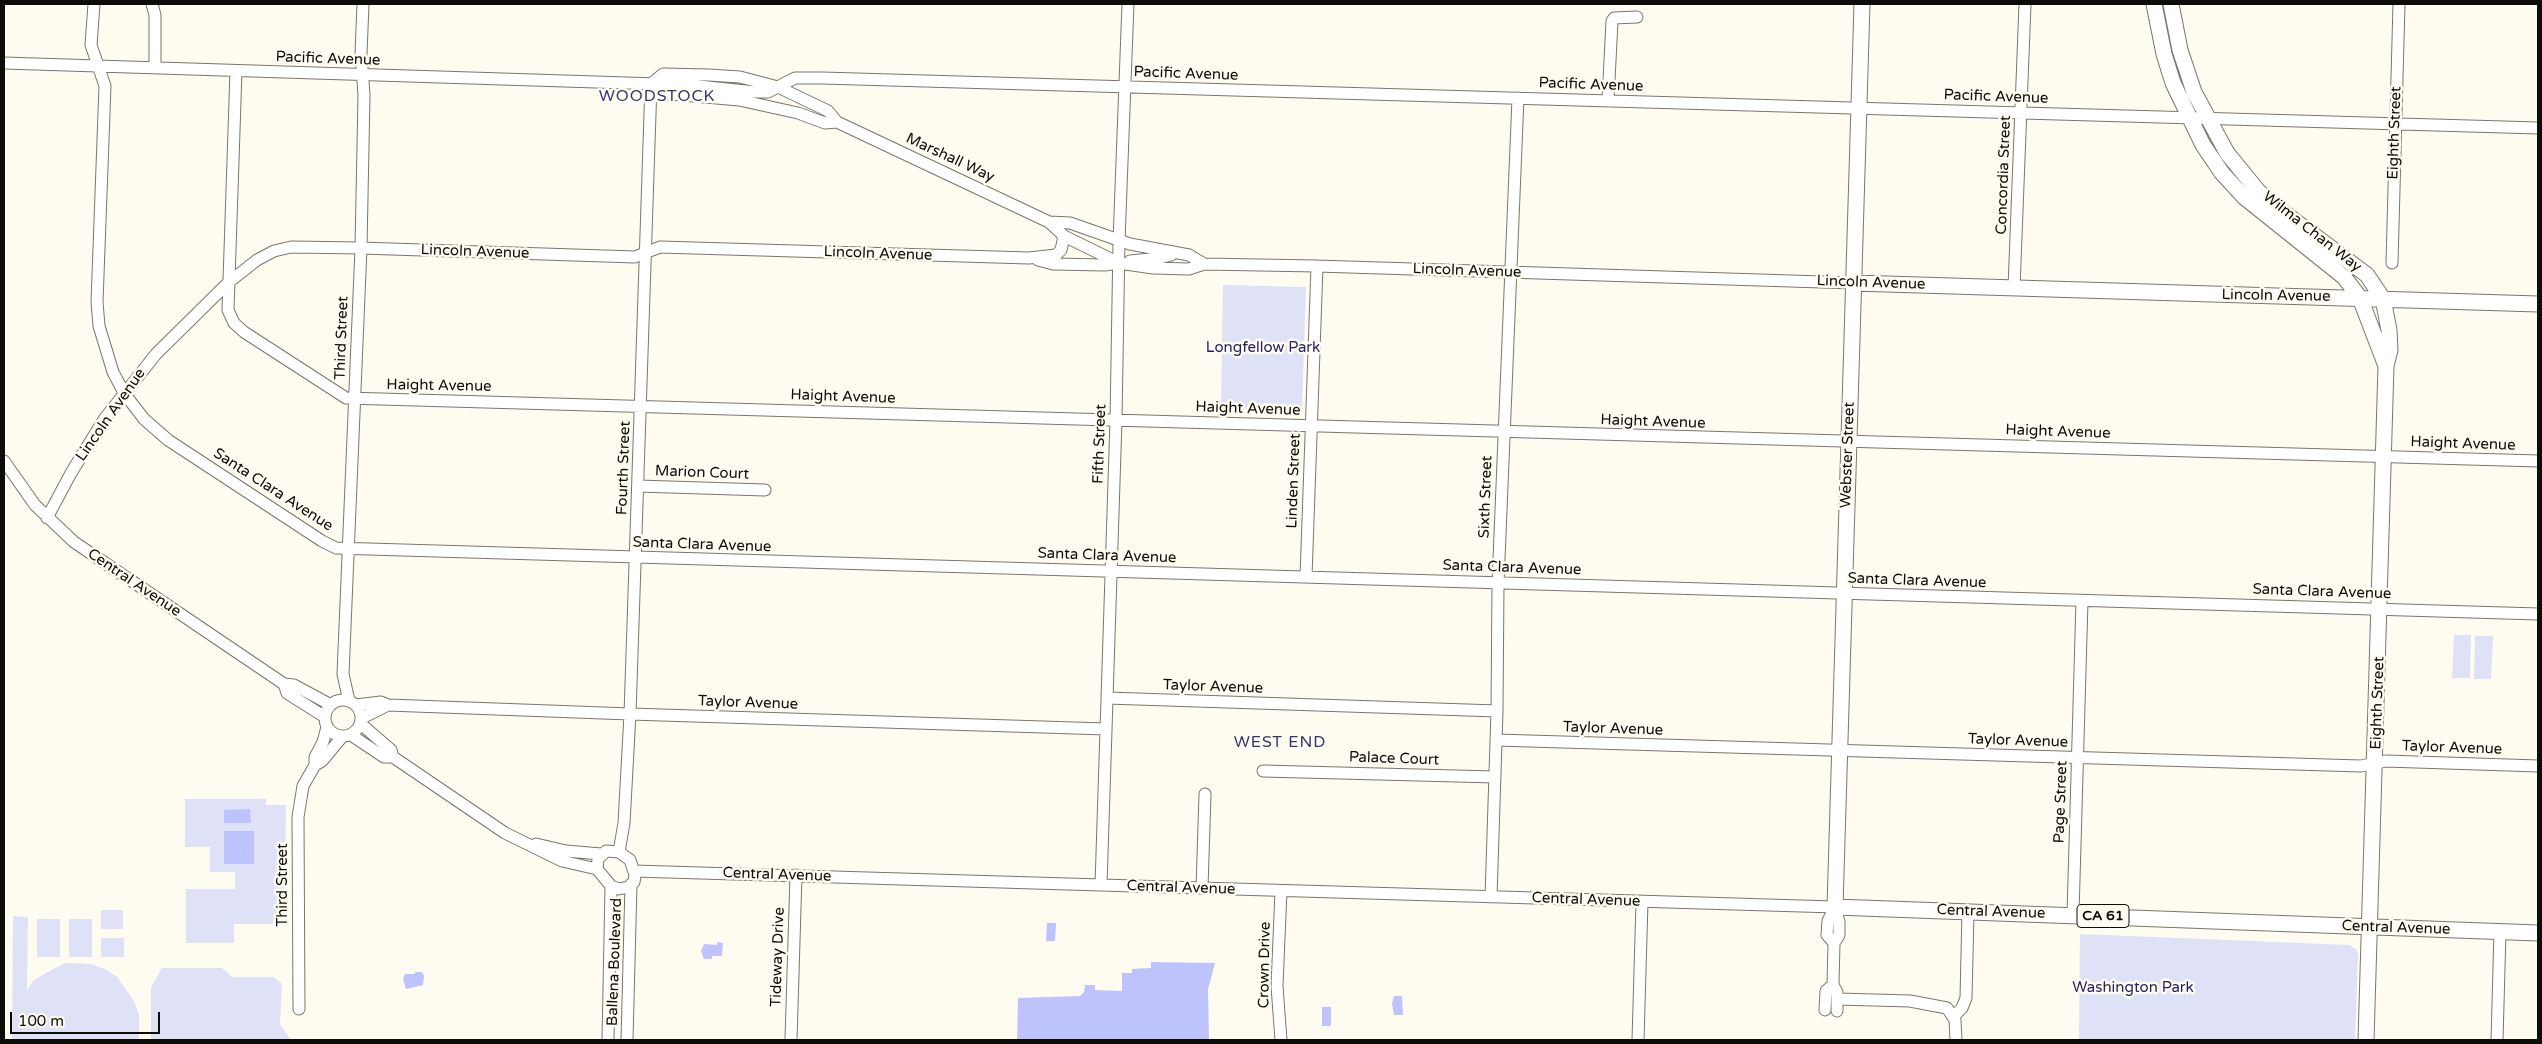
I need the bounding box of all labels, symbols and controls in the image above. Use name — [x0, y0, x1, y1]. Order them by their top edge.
street label: Pacific Avenue — [275, 48, 381, 70]
street label: Pacific Avenue — [1133, 63, 1239, 85]
street label: Pacific Avenue — [1538, 74, 1644, 96]
street label: Pacific Avenue — [1943, 86, 2049, 108]
street label: Eighth Street — [2384, 86, 2406, 180]
district label: WOODSTOCK — [598, 87, 716, 107]
street label: Concordia Street — [1993, 115, 2015, 235]
street label: Marshall Way — [903, 130, 997, 186]
street label: Wilma Chan Way — [2259, 188, 2365, 276]
street label: Lincoln Avenue — [420, 241, 530, 263]
street label: Lincoln Avenue — [823, 243, 933, 265]
street label: Lincoln Avenue — [1412, 260, 1522, 282]
street label: Lincoln Avenue — [1816, 272, 1926, 294]
street label: Lincoln Avenue — [2221, 286, 2331, 306]
street label: Third Street — [332, 296, 352, 380]
park label: Longfellow Park — [1206, 339, 1320, 357]
street label: Lincoln Avenue — [72, 365, 150, 465]
street label: Haight Avenue — [386, 376, 492, 396]
street label: Haight Avenue — [790, 386, 896, 408]
street label: Haight Avenue — [1195, 398, 1301, 420]
street label: Webster Street — [1837, 402, 1859, 508]
street label: Fifth Street — [1090, 404, 1110, 484]
street label: Haight Avenue — [1600, 411, 1706, 433]
street label: Fourth Street — [613, 421, 635, 515]
street label: Haight Avenue — [2005, 421, 2111, 443]
street label: Linden Street — [1283, 433, 1305, 529]
street label: Haight Avenue — [2410, 433, 2516, 455]
street label: Santa Clara Avenue — [210, 445, 336, 535]
street label: Sixth Street — [1476, 455, 1496, 539]
street label: Marion Court — [654, 462, 750, 484]
street label: Santa Clara Avenue — [632, 534, 772, 556]
street label: Central Avenue — [84, 545, 184, 621]
street label: Santa Clara Avenue — [1037, 545, 1177, 567]
street label: Santa Clara Avenue — [1442, 557, 1582, 579]
street label: Santa Clara Avenue — [1847, 570, 1987, 592]
street label: Santa Clara Avenue — [2252, 581, 2392, 603]
street label: Eighth Street — [2367, 656, 2389, 750]
street label: Taylor Avenue — [1162, 676, 1264, 698]
street label: Taylor Avenue — [697, 692, 799, 714]
street label: Taylor Avenue — [1562, 718, 1664, 740]
street label: Taylor Avenue — [1967, 730, 2069, 752]
district label: WEST END — [1233, 733, 1327, 753]
street label: Taylor Avenue — [2401, 737, 2503, 759]
street label: Palace Court — [1348, 748, 1440, 770]
street label: Page Street — [2051, 760, 2071, 844]
street label: Third Street — [274, 843, 292, 927]
street label: Central Avenue — [722, 864, 832, 886]
street label: Central Avenue — [1126, 877, 1236, 899]
street label: Central Avenue — [1531, 889, 1641, 911]
street label: Ballena Boulevard — [604, 898, 626, 1026]
street label: Central Avenue — [1936, 901, 2046, 923]
road number: CA 61 — [2077, 904, 2129, 928]
street label: Tideway Drive — [767, 907, 789, 1007]
street label: Central Avenue — [2341, 917, 2451, 939]
street label: Crown Drive — [1255, 921, 1275, 1009]
park label: Washington Park — [2072, 979, 2194, 997]
scale bar — [12, 1002, 162, 1034]
text: 100 m — [18, 1012, 64, 1030]

